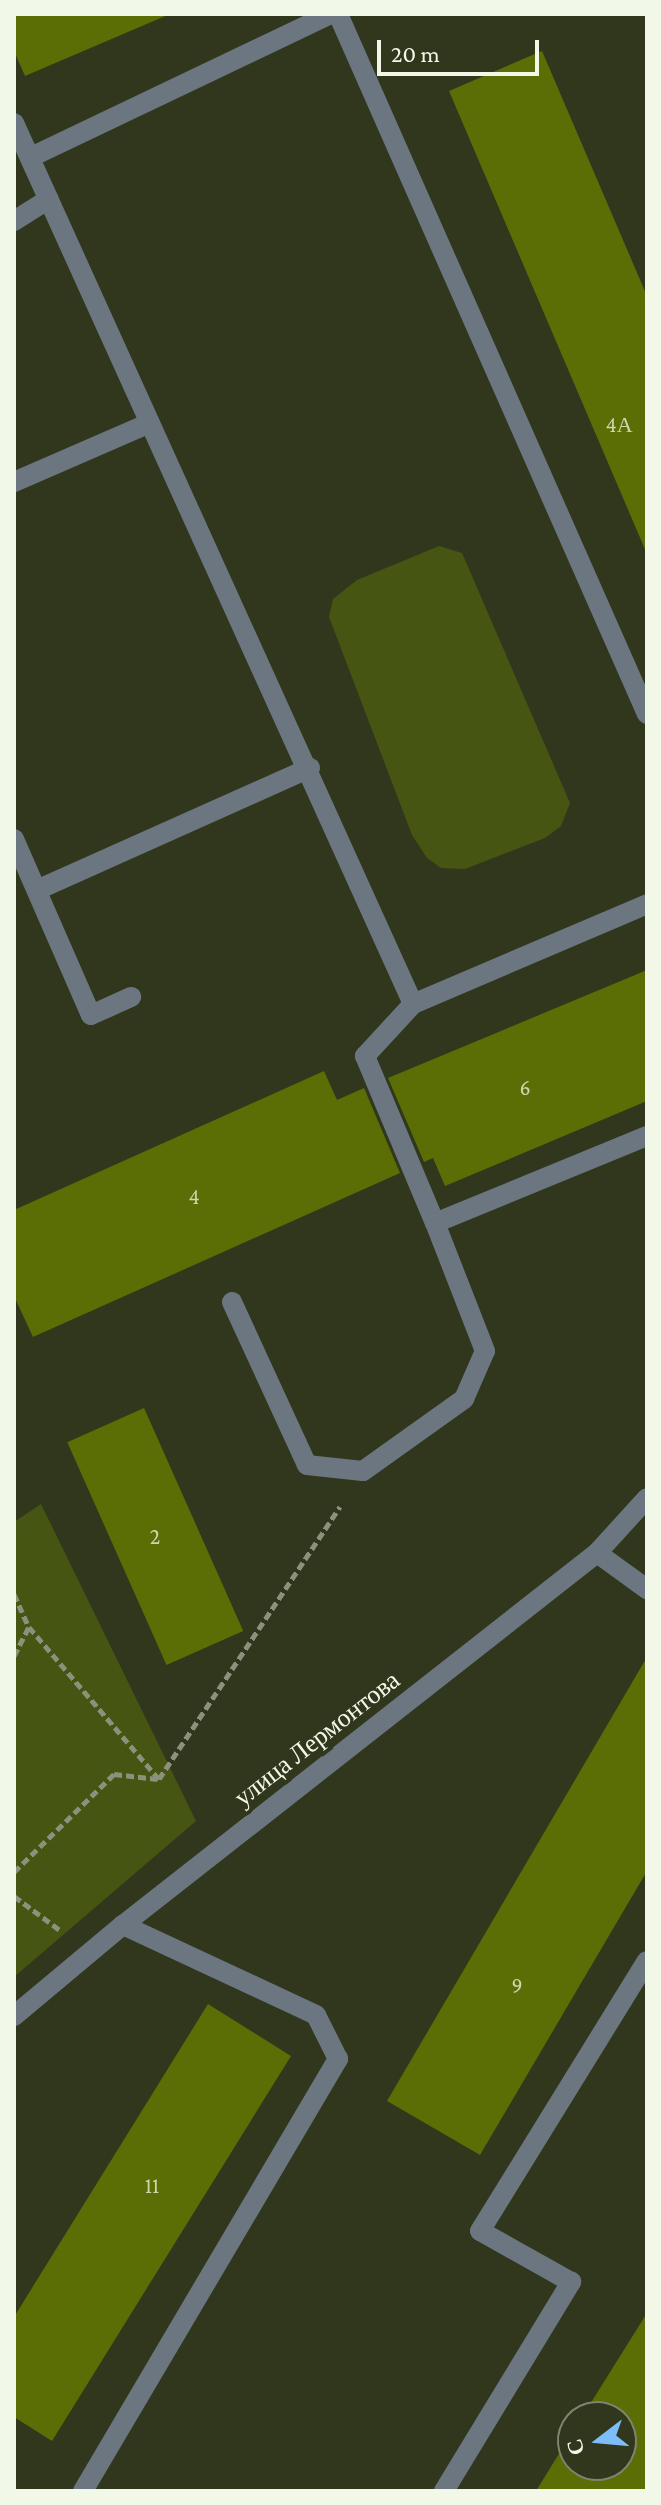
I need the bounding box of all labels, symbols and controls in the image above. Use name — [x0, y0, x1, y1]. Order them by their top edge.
scale bar — [381, 24, 543, 74]
text: 20 m — [391, 40, 440, 67]
house number: 4А — [605, 412, 633, 438]
house number: 6 — [519, 1075, 531, 1101]
house number: 4 — [188, 1184, 200, 1210]
house number: 2 — [150, 1524, 160, 1550]
street label: улица Лермонтова — [228, 1665, 406, 1813]
house number: 9 — [511, 1973, 523, 1999]
house number: 11 — [145, 2173, 159, 2199]
north arrow — [557, 2401, 637, 2481]
text: С — [561, 2436, 590, 2458]

